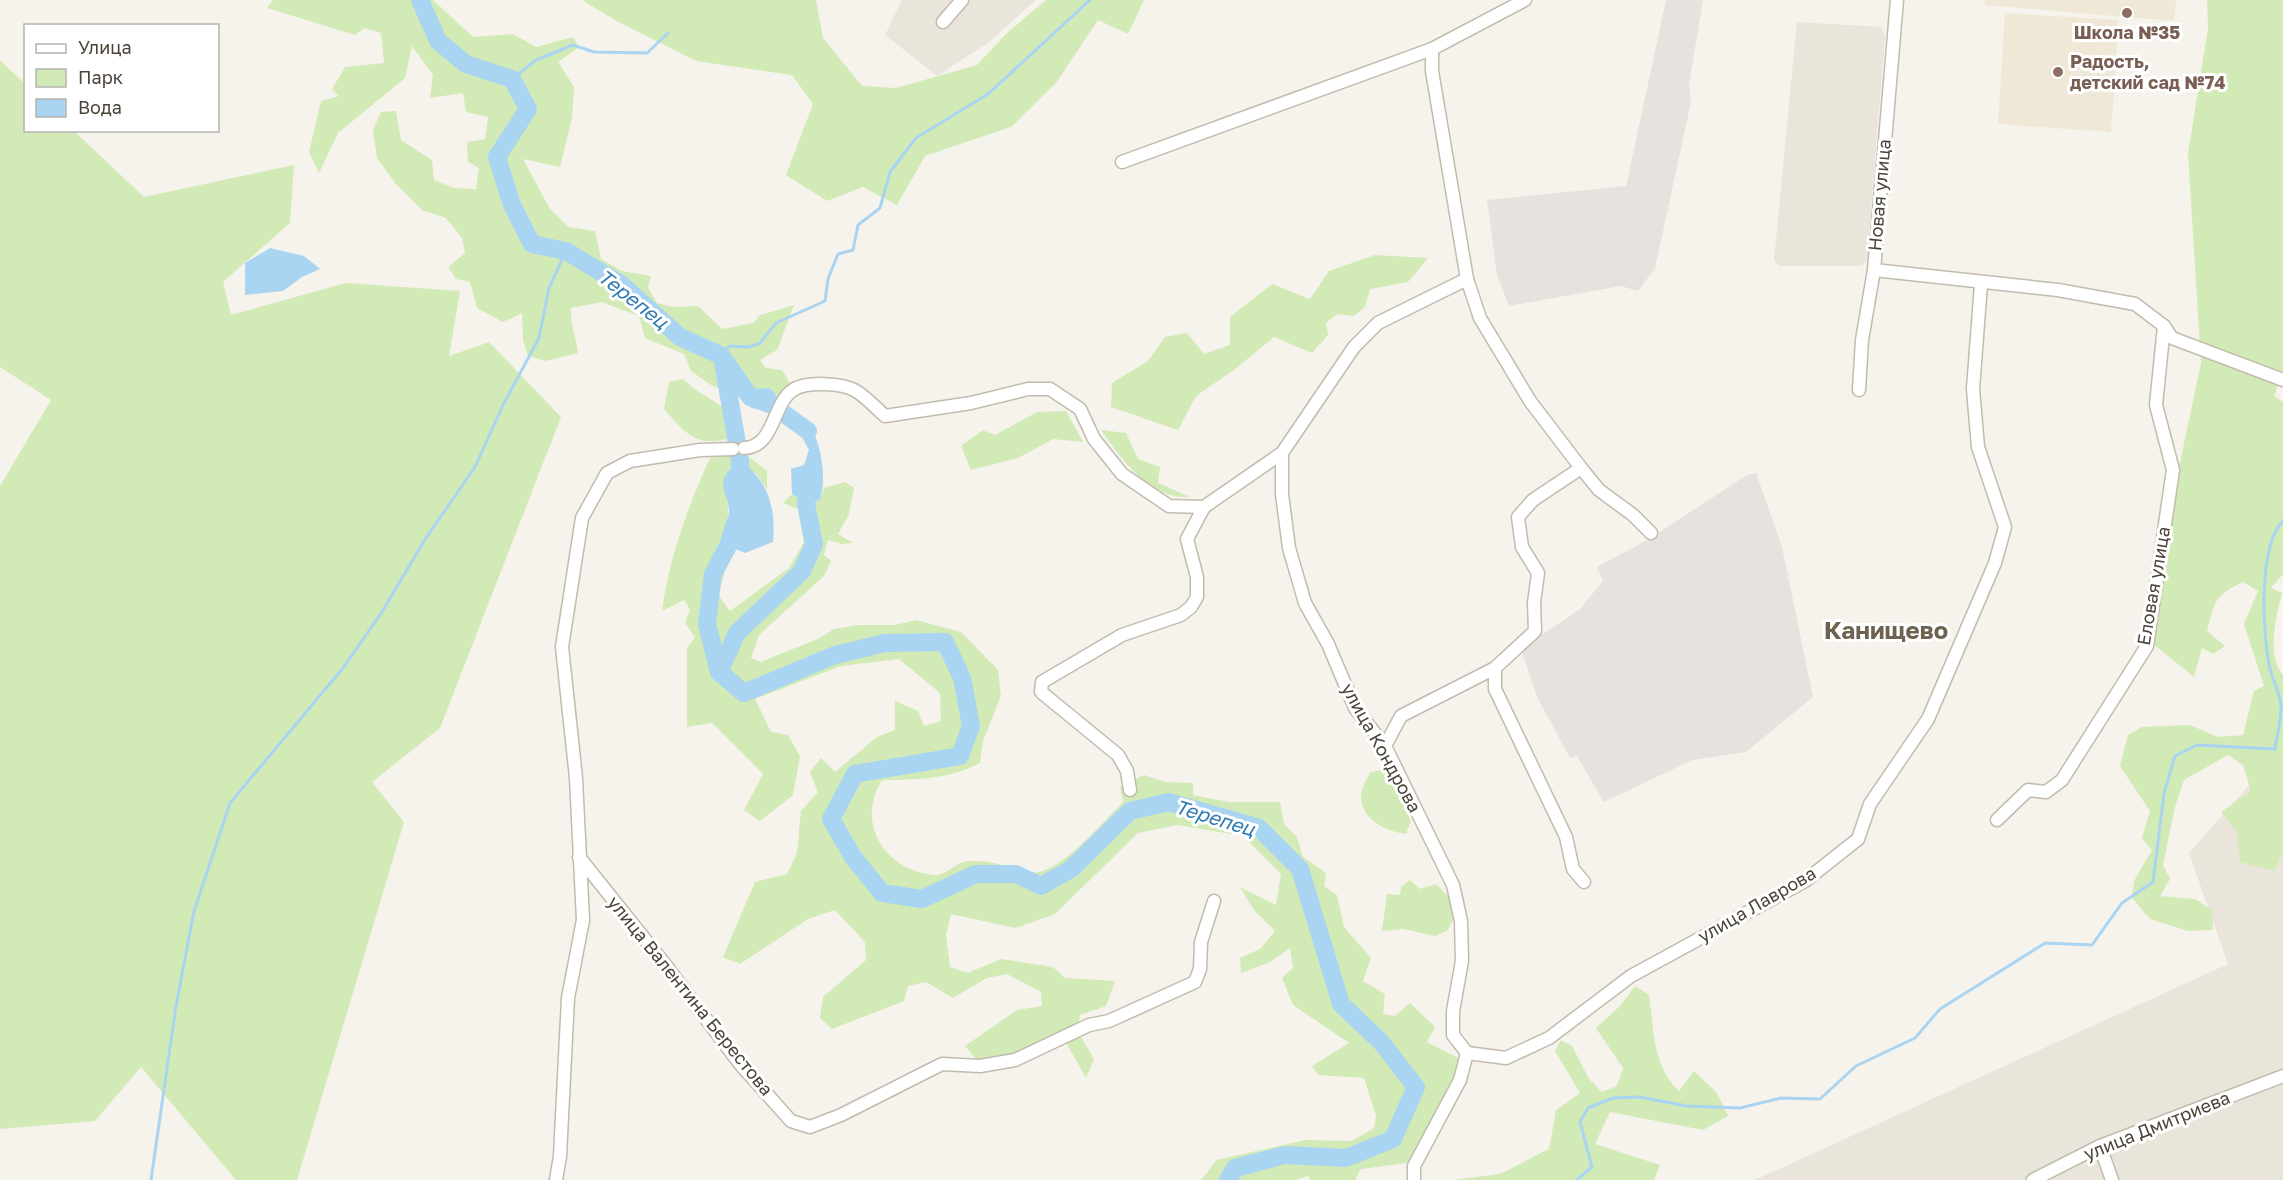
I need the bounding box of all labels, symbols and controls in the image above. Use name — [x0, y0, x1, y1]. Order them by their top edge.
marker: Школа №35 — [2120, 6, 2134, 20]
place label: Школа №35 — [2074, 21, 2180, 43]
legend — [24, 24, 219, 132]
text: Улица — [78, 36, 132, 58]
place label: Радость, детский сад №74 — [2070, 50, 2226, 93]
marker: Радость, детский сад №74 — [2051, 65, 2065, 79]
text: Парк — [78, 66, 123, 88]
text: Вода — [78, 96, 122, 118]
street label: Новая улица — [1863, 138, 1895, 252]
water label: Терепец — [594, 263, 674, 333]
street label: Еловая улица — [2132, 525, 2174, 647]
district label: Канищево — [1824, 615, 1948, 644]
street label: улица Кондрова — [1337, 679, 1426, 816]
water label: Терепец — [1173, 794, 1259, 841]
street label: улица Лаврова — [1694, 861, 1819, 947]
street label: улица Валентина Берестова — [603, 891, 778, 1100]
street label: улица Дмитриева — [2080, 1086, 2233, 1164]

